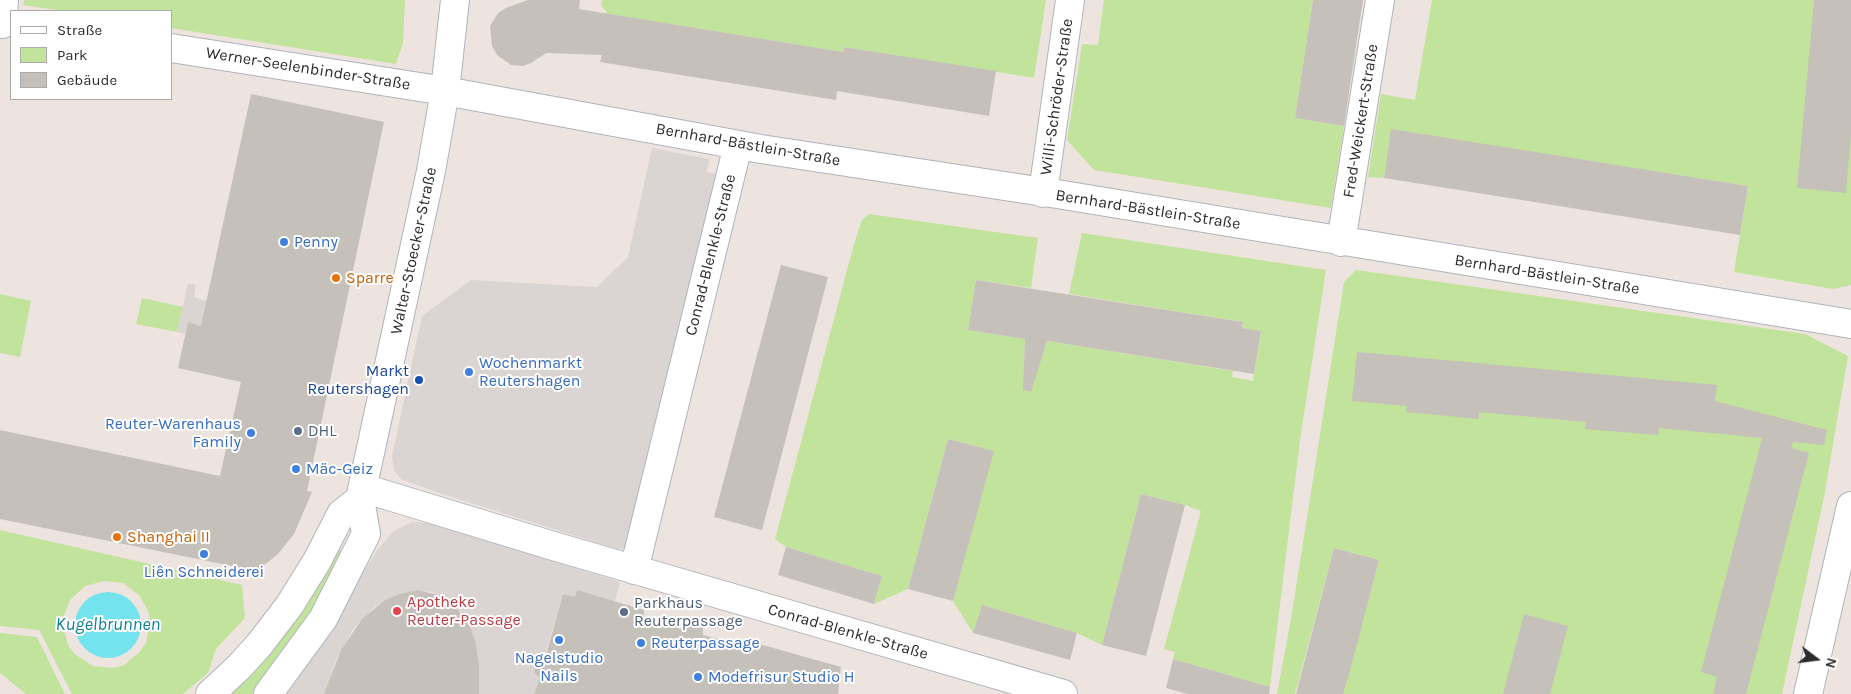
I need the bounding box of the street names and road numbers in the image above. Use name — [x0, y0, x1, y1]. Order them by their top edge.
street label: Willi-Schröder-Straße — [1037, 18, 1077, 176]
street label: Werner-Seelenbinder-Straße — [204, 43, 412, 95]
street label: Fred-Weickert-Straße — [1339, 43, 1383, 199]
street label: Bernhard-Bästlein-Straße — [654, 119, 842, 171]
street label: Walter-Stoecker-Straße — [387, 166, 441, 336]
street label: Conrad-Blenkle-Straße — [682, 172, 740, 338]
street label: Bernhard-Bästlein-Straße — [1054, 186, 1242, 234]
street label: Bernhard-Bästlein-Straße — [1453, 251, 1641, 299]
street label: Conrad-Blenkle-Straße — [766, 600, 930, 664]

